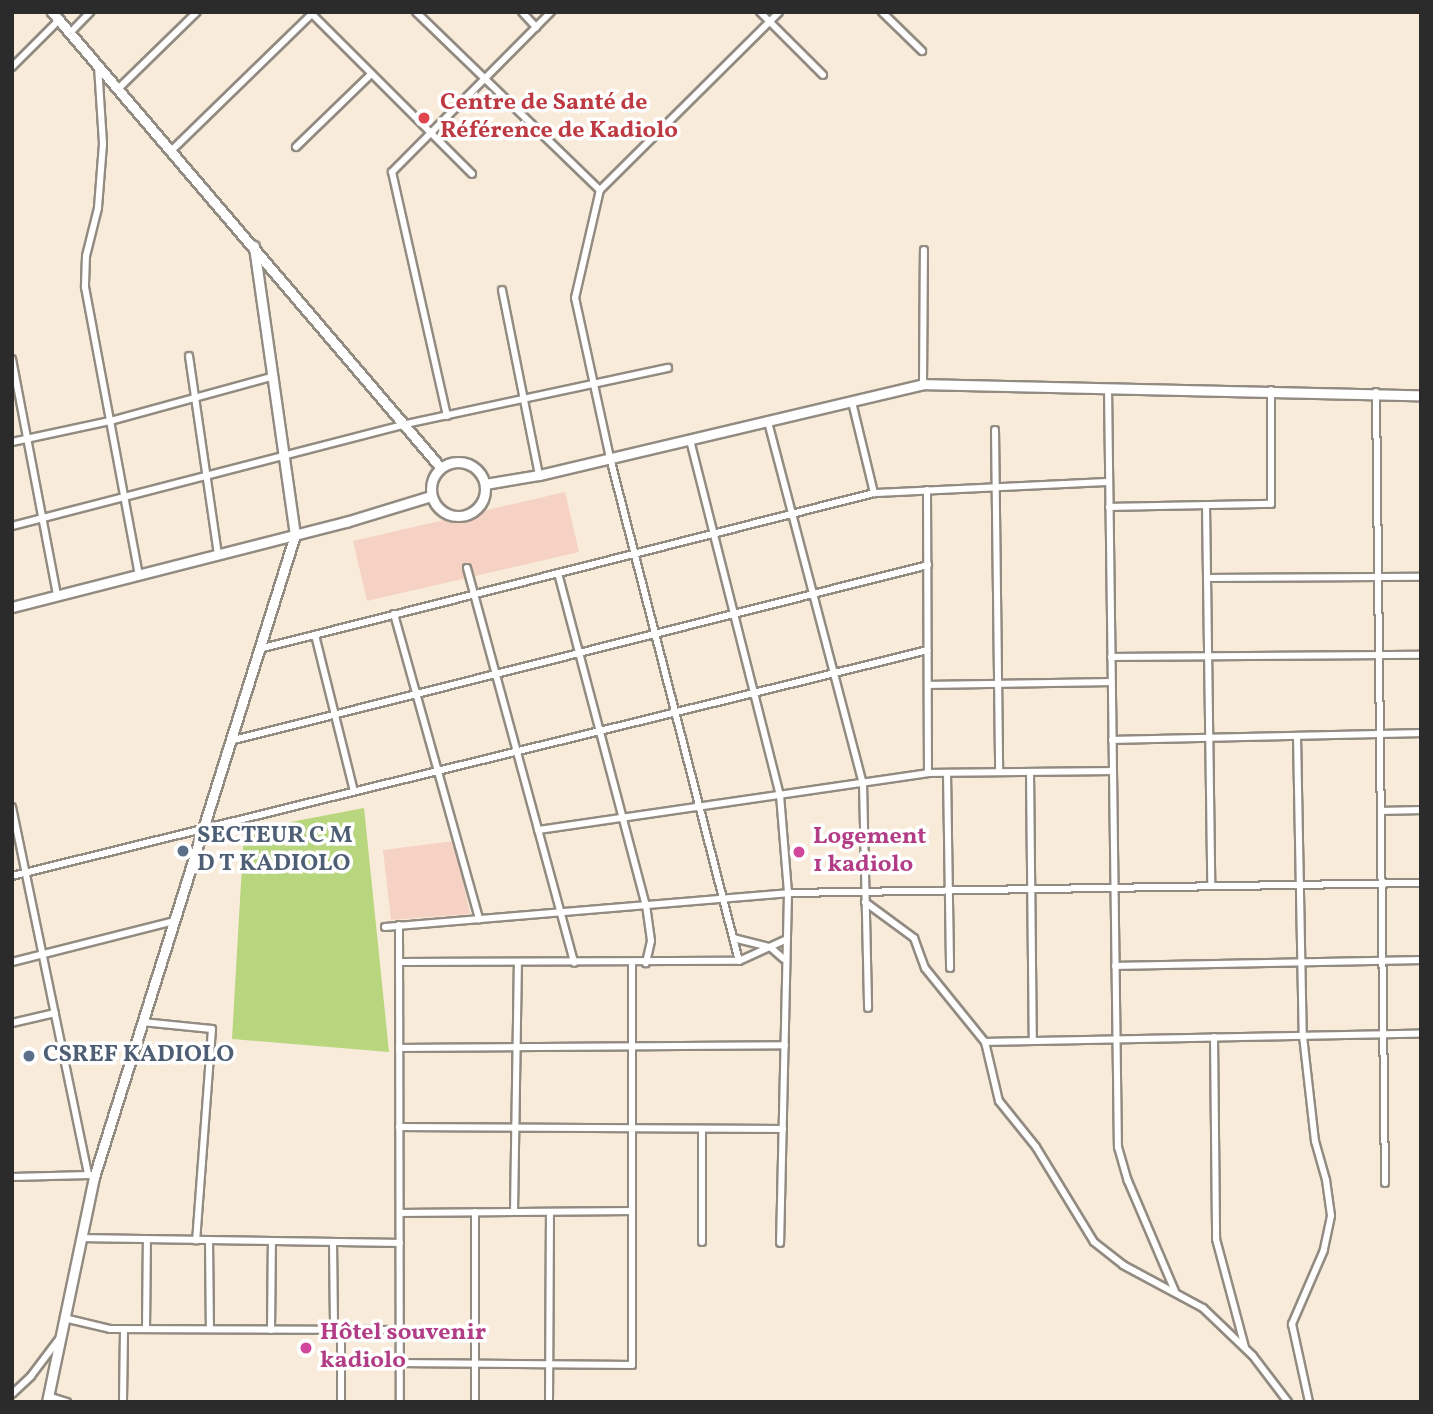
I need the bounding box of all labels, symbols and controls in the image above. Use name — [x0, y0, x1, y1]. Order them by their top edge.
place label: Centre de Santé de Référence de Kadiolo — [440, 90, 678, 146]
marker: Centre de Santé de Référence de Kadiolo — [414, 108, 434, 128]
place label: SECTEUR C M D T KADIOLO — [197, 823, 352, 879]
place label: Logement 1 kadiolo — [813, 824, 926, 880]
marker: SECTEUR C M D T KADIOLO — [175, 843, 191, 859]
marker: Logement 1 kadiolo — [791, 844, 807, 860]
place label: CSREF KADIOLO — [43, 1042, 234, 1070]
marker: CSREF KADIOLO — [21, 1048, 37, 1064]
place label: Hôtel souvenir kadiolo — [320, 1320, 486, 1376]
marker: Hôtel souvenir kadiolo — [298, 1340, 314, 1356]

